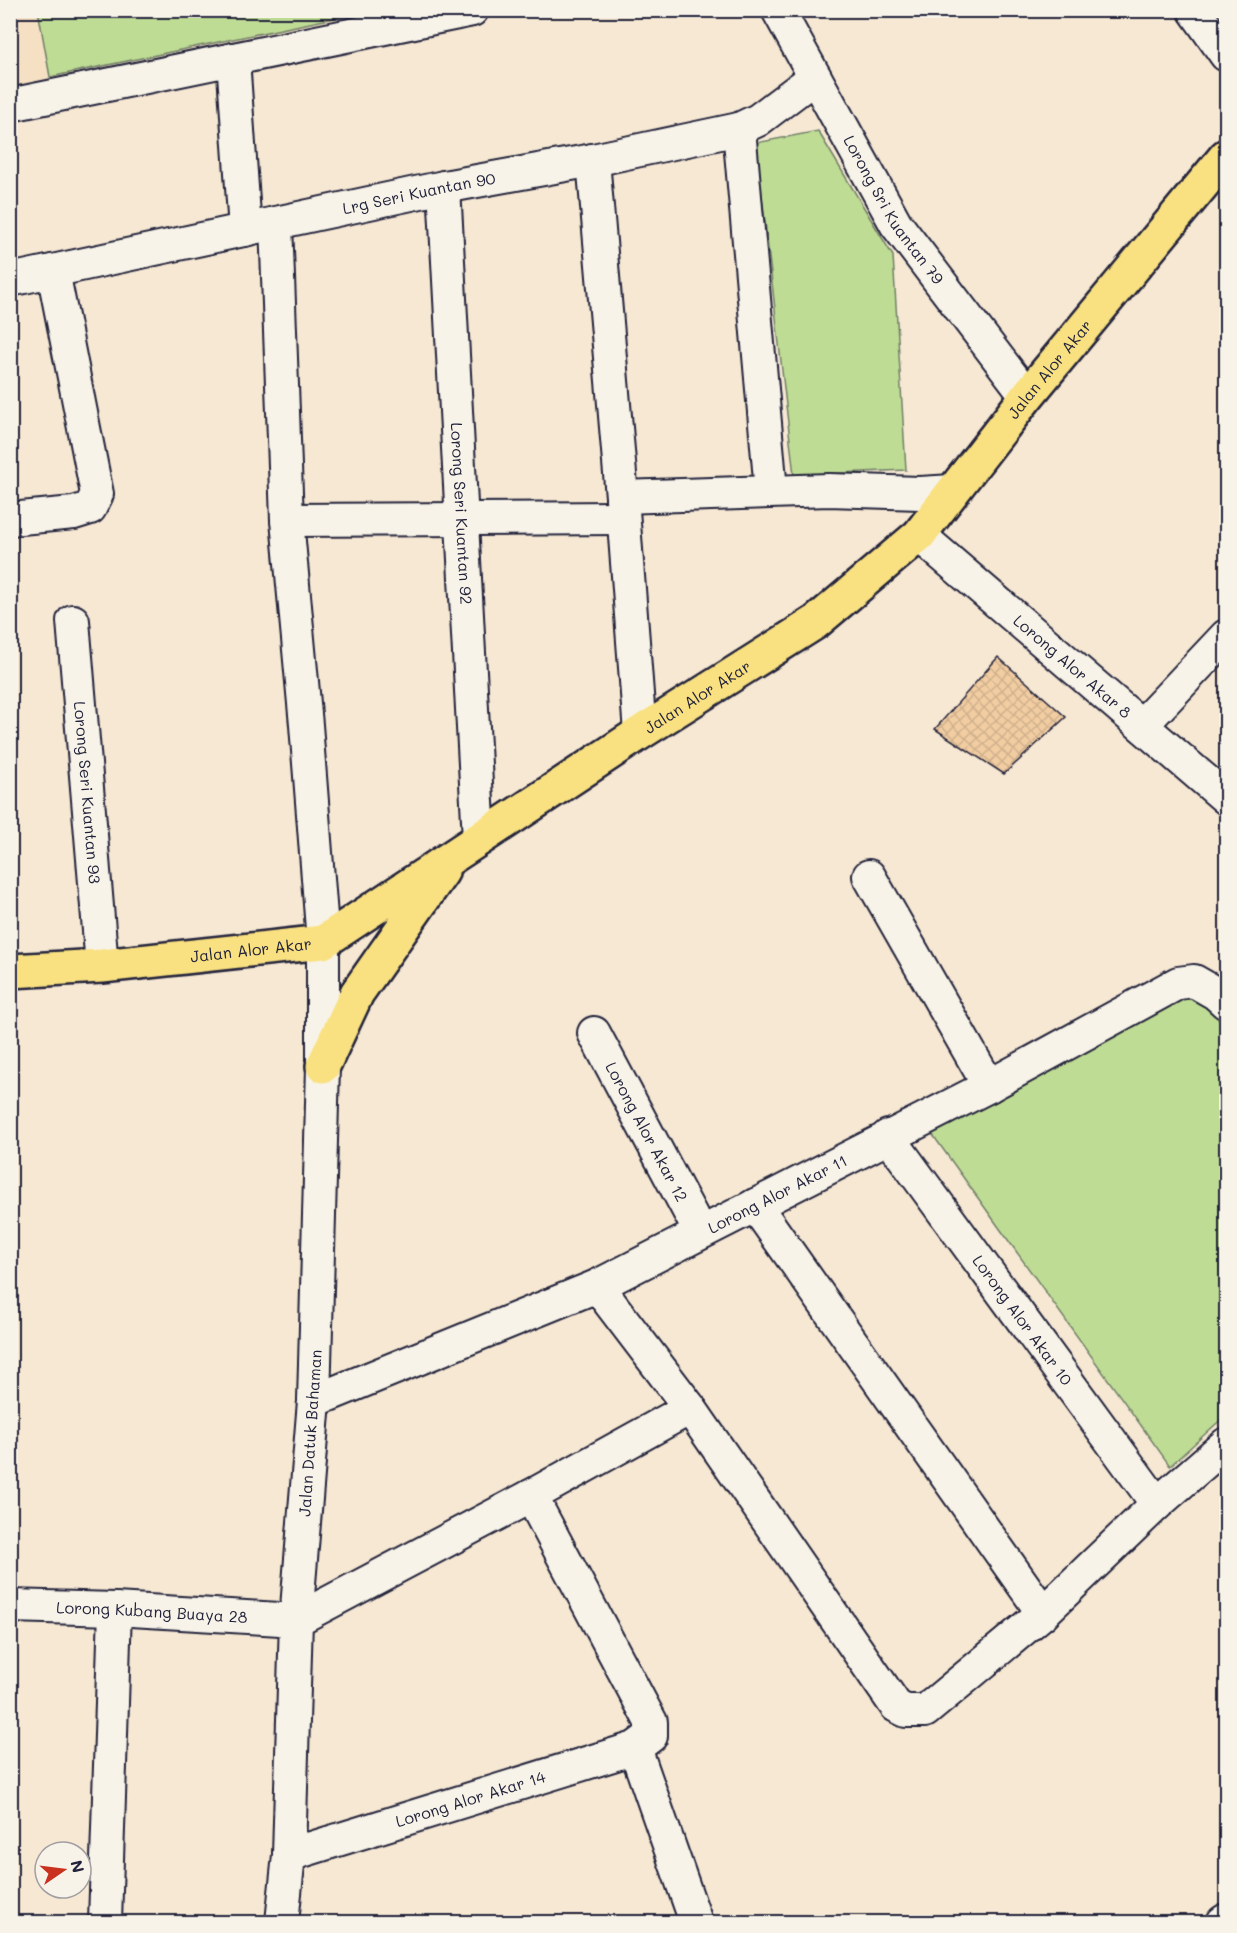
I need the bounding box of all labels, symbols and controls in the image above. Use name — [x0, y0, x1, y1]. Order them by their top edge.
street label: Lorong Sri Kuantan 79 — [839, 131, 949, 288]
street label: Lrg Seri Kuantan 90 — [340, 167, 497, 218]
street label: Jalan Alor Akar — [1002, 315, 1096, 423]
street label: Lorong Seri Kuantan 92 — [447, 422, 477, 605]
street label: Lorong Alor Akar 8 — [1009, 610, 1136, 723]
street label: Jalan Alor Akar — [640, 655, 754, 738]
street label: Lorong Seri Kuantan 93 — [70, 700, 106, 884]
street label: Jalan Alor Akar — [189, 932, 313, 966]
street label: Lorong Alor Akar 12 — [601, 1058, 693, 1205]
street label: Lorong Alor Akar 11 — [704, 1149, 850, 1238]
street label: Lorong Alor Akar 10 — [968, 1250, 1078, 1389]
street label: Jalan Datuk Bahaman — [293, 1349, 326, 1517]
street label: Lorong Kubang Buaya 28 — [56, 1596, 248, 1627]
street label: Lorong Alor Akar 14 — [393, 1765, 548, 1831]
north arrow — [33, 1840, 93, 1900]
text: N — [66, 1858, 90, 1875]

